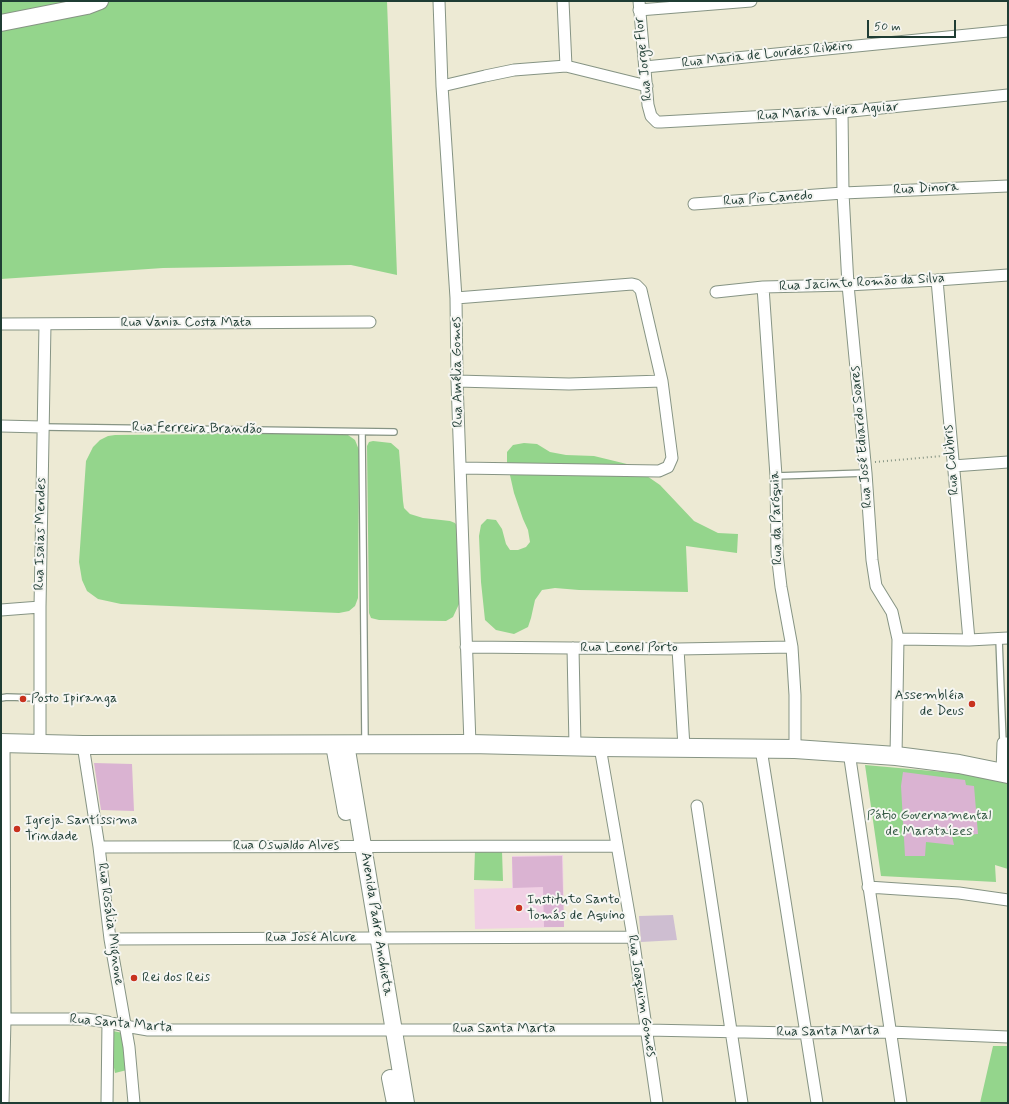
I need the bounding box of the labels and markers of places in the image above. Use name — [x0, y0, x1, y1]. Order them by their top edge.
place label: Assembléia de Deus — [894, 688, 964, 720]
place label: Posto Ipiranga — [31, 691, 117, 707]
marker: Posto Ipiranga — [18, 694, 28, 704]
marker: Assembléia de Deus — [967, 699, 977, 709]
place label: Igreja Santíssima Trindade — [25, 813, 137, 846]
marker: Igreja Santíssima Trindade — [12, 824, 22, 834]
place label: Instituto Santo Tomás de Aquino — [527, 892, 625, 924]
marker: Instituto Santo Tomás de Aquino — [514, 903, 524, 913]
place label: Rei dos Reis — [142, 970, 210, 986]
marker: Rei dos Reis — [129, 973, 139, 983]

